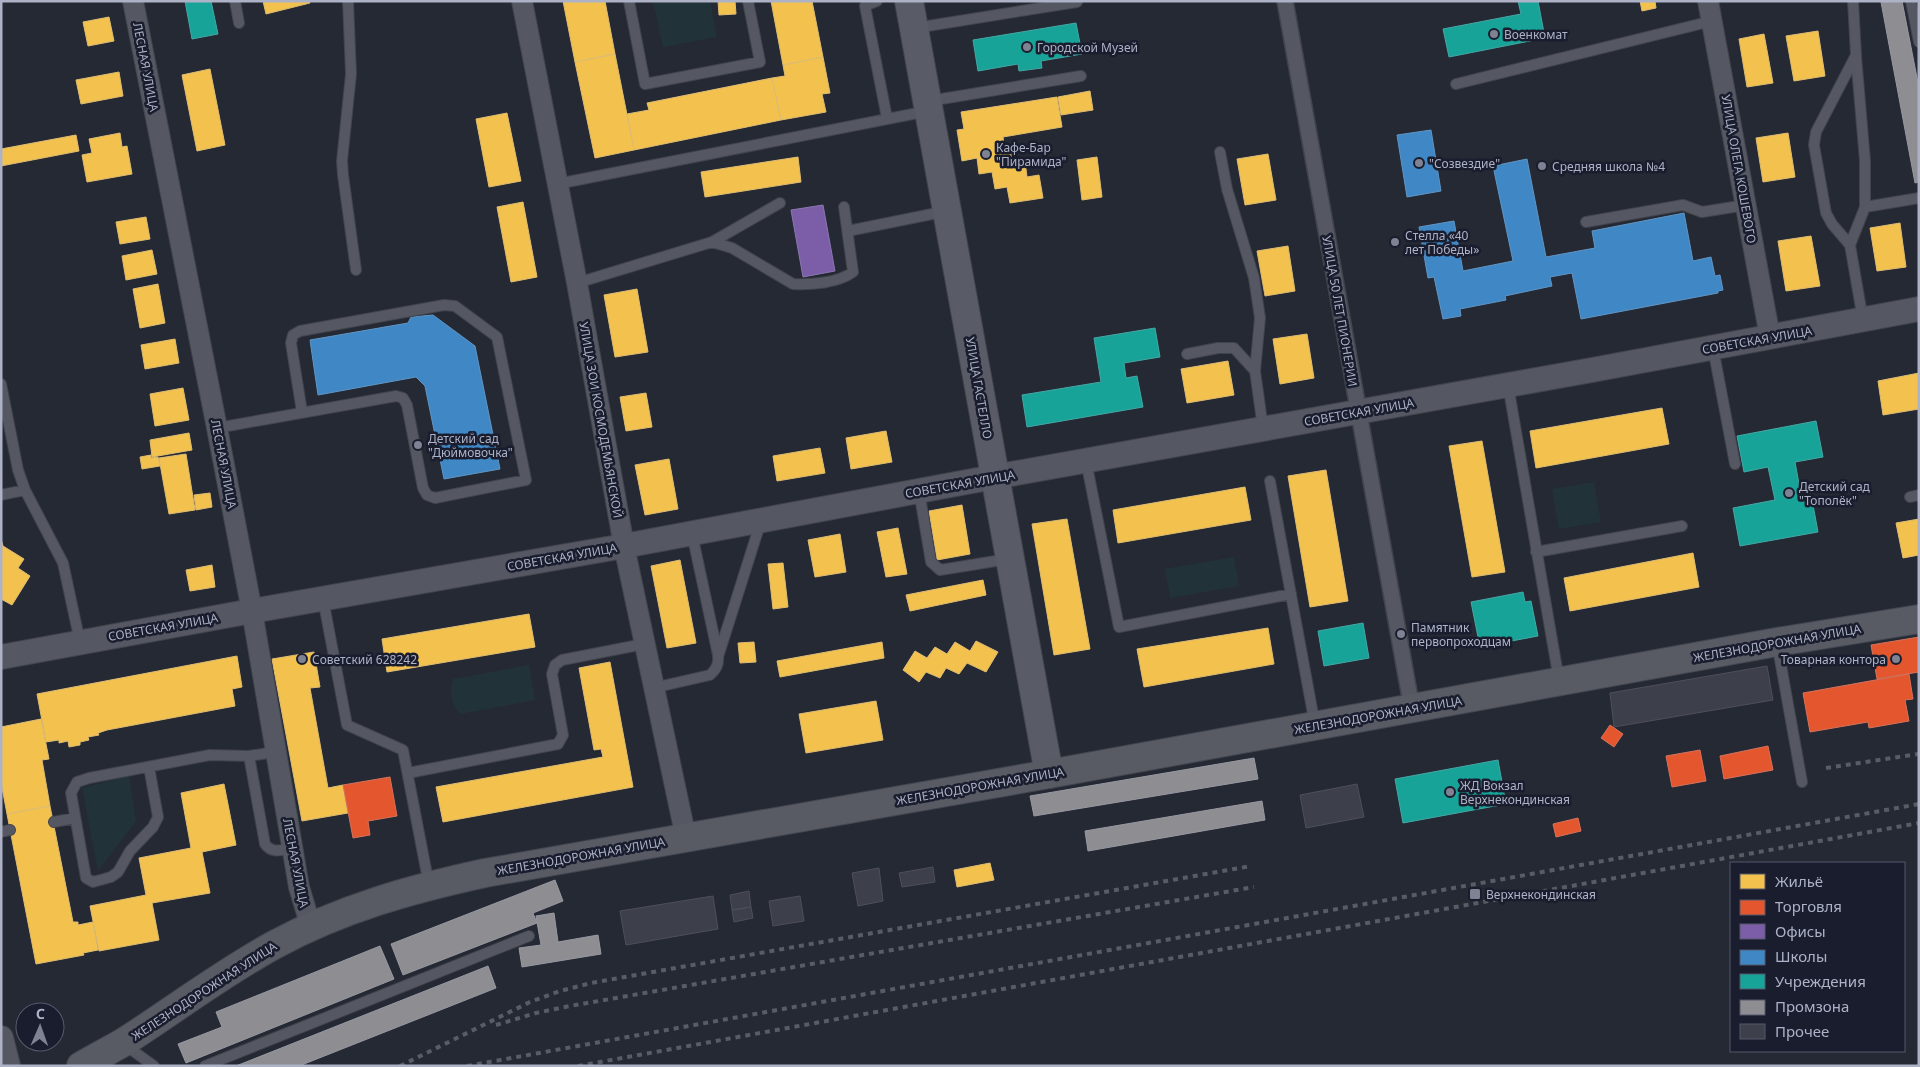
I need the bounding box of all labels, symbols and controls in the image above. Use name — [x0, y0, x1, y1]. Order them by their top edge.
street label: ЛЕСНАЯ УЛИЦА — [129, 21, 163, 113]
place label: Военкомат — [1504, 26, 1568, 43]
marker: Военкомат — [1488, 28, 1500, 40]
place label: Городской Музей — [1037, 39, 1138, 56]
marker: Городской Музей — [1021, 41, 1033, 53]
street label: УЛИЦА ОЛЕГА КОШЕВОГО — [1718, 93, 1760, 245]
place label: Кафе-Бар "Пирамида" — [996, 139, 1067, 170]
marker: Кафе-Бар "Пирамида" — [980, 148, 992, 160]
place label: "Созвездие" — [1429, 155, 1500, 172]
marker: "Созвездие" — [1413, 157, 1425, 169]
place label: Средняя школа №4 — [1552, 158, 1665, 175]
marker: Средняя школа №4 — [1536, 160, 1548, 172]
place label: Стелла «40 лет Победы» — [1405, 227, 1479, 258]
street label: УЛИЦА 50 ЛЕТ ПИОНЕРИИ — [1318, 234, 1362, 388]
marker: Стелла «40 лет Победы» — [1389, 236, 1401, 248]
street label: УЛИЦА ЗОИ КОСМОДЕМЬЯНСКОЙ — [575, 321, 627, 519]
street label: СОВЕТСКАЯ УЛИЦА — [1701, 322, 1814, 358]
street label: УЛИЦА ГАСТЕЛЛО — [962, 336, 996, 440]
street label: СОВЕТСКАЯ УЛИЦА — [1303, 394, 1416, 430]
street label: ЛЕСНАЯ УЛИЦА — [207, 418, 241, 510]
place label: Детский сад "Дюймовочка" — [428, 430, 513, 461]
marker: Детский сад "Дюймовочка" — [412, 439, 424, 451]
street label: СОВЕТСКАЯ УЛИЦА — [904, 466, 1017, 502]
place label: Детский сад "Тополёк" — [1799, 478, 1871, 509]
marker: Детский сад "Тополёк" — [1783, 487, 1795, 499]
street label: СОВЕТСКАЯ УЛИЦА — [506, 539, 619, 575]
street label: СОВЕТСКАЯ УЛИЦА — [107, 609, 220, 645]
place label: Памятник первопроходцам — [1411, 619, 1511, 650]
street label: ЖЕЛЕЗНОДОРОЖНАЯ УЛИЦА — [1692, 620, 1863, 666]
marker: Памятник первопроходцам — [1395, 628, 1407, 640]
place label: Советский 628242 — [312, 651, 417, 668]
place label: Товарная контора — [1781, 651, 1886, 668]
marker: Советский 628242 — [296, 653, 308, 665]
marker: Товарная контора — [1890, 653, 1902, 665]
street label: ЖЕЛЕЗНОДОРОЖНАЯ УЛИЦА — [1293, 692, 1464, 738]
street label: ЖЕЛЕЗНОДОРОЖНАЯ УЛИЦА — [895, 763, 1066, 809]
place label: ЖД Вокзал Верхнекондинская — [1460, 777, 1570, 808]
marker: ЖД Вокзал Верхнекондинская — [1444, 786, 1456, 798]
street label: ЛЕСНАЯ УЛИЦА — [279, 817, 313, 909]
street label: ЖЕЛЕЗНОДОРОЖНАЯ УЛИЦА — [496, 833, 667, 879]
legend — [1730, 862, 1905, 1052]
text: Жильё — [1775, 871, 1823, 891]
place label: Верхнекондинская — [1486, 886, 1596, 903]
marker: Верхнекондинская — [1468, 887, 1482, 901]
text: Торговля — [1775, 896, 1842, 916]
text: Офисы — [1775, 921, 1826, 941]
street label: ЖЕЛЕЗНОДОРОЖНАЯ УЛИЦА — [128, 937, 280, 1044]
text: Школы — [1775, 946, 1827, 966]
text: Учреждения — [1775, 971, 1866, 991]
text: Промзона — [1775, 996, 1849, 1016]
north arrow — [15, 1002, 65, 1052]
text: С — [36, 1004, 45, 1023]
text: Прочее — [1775, 1021, 1829, 1041]

